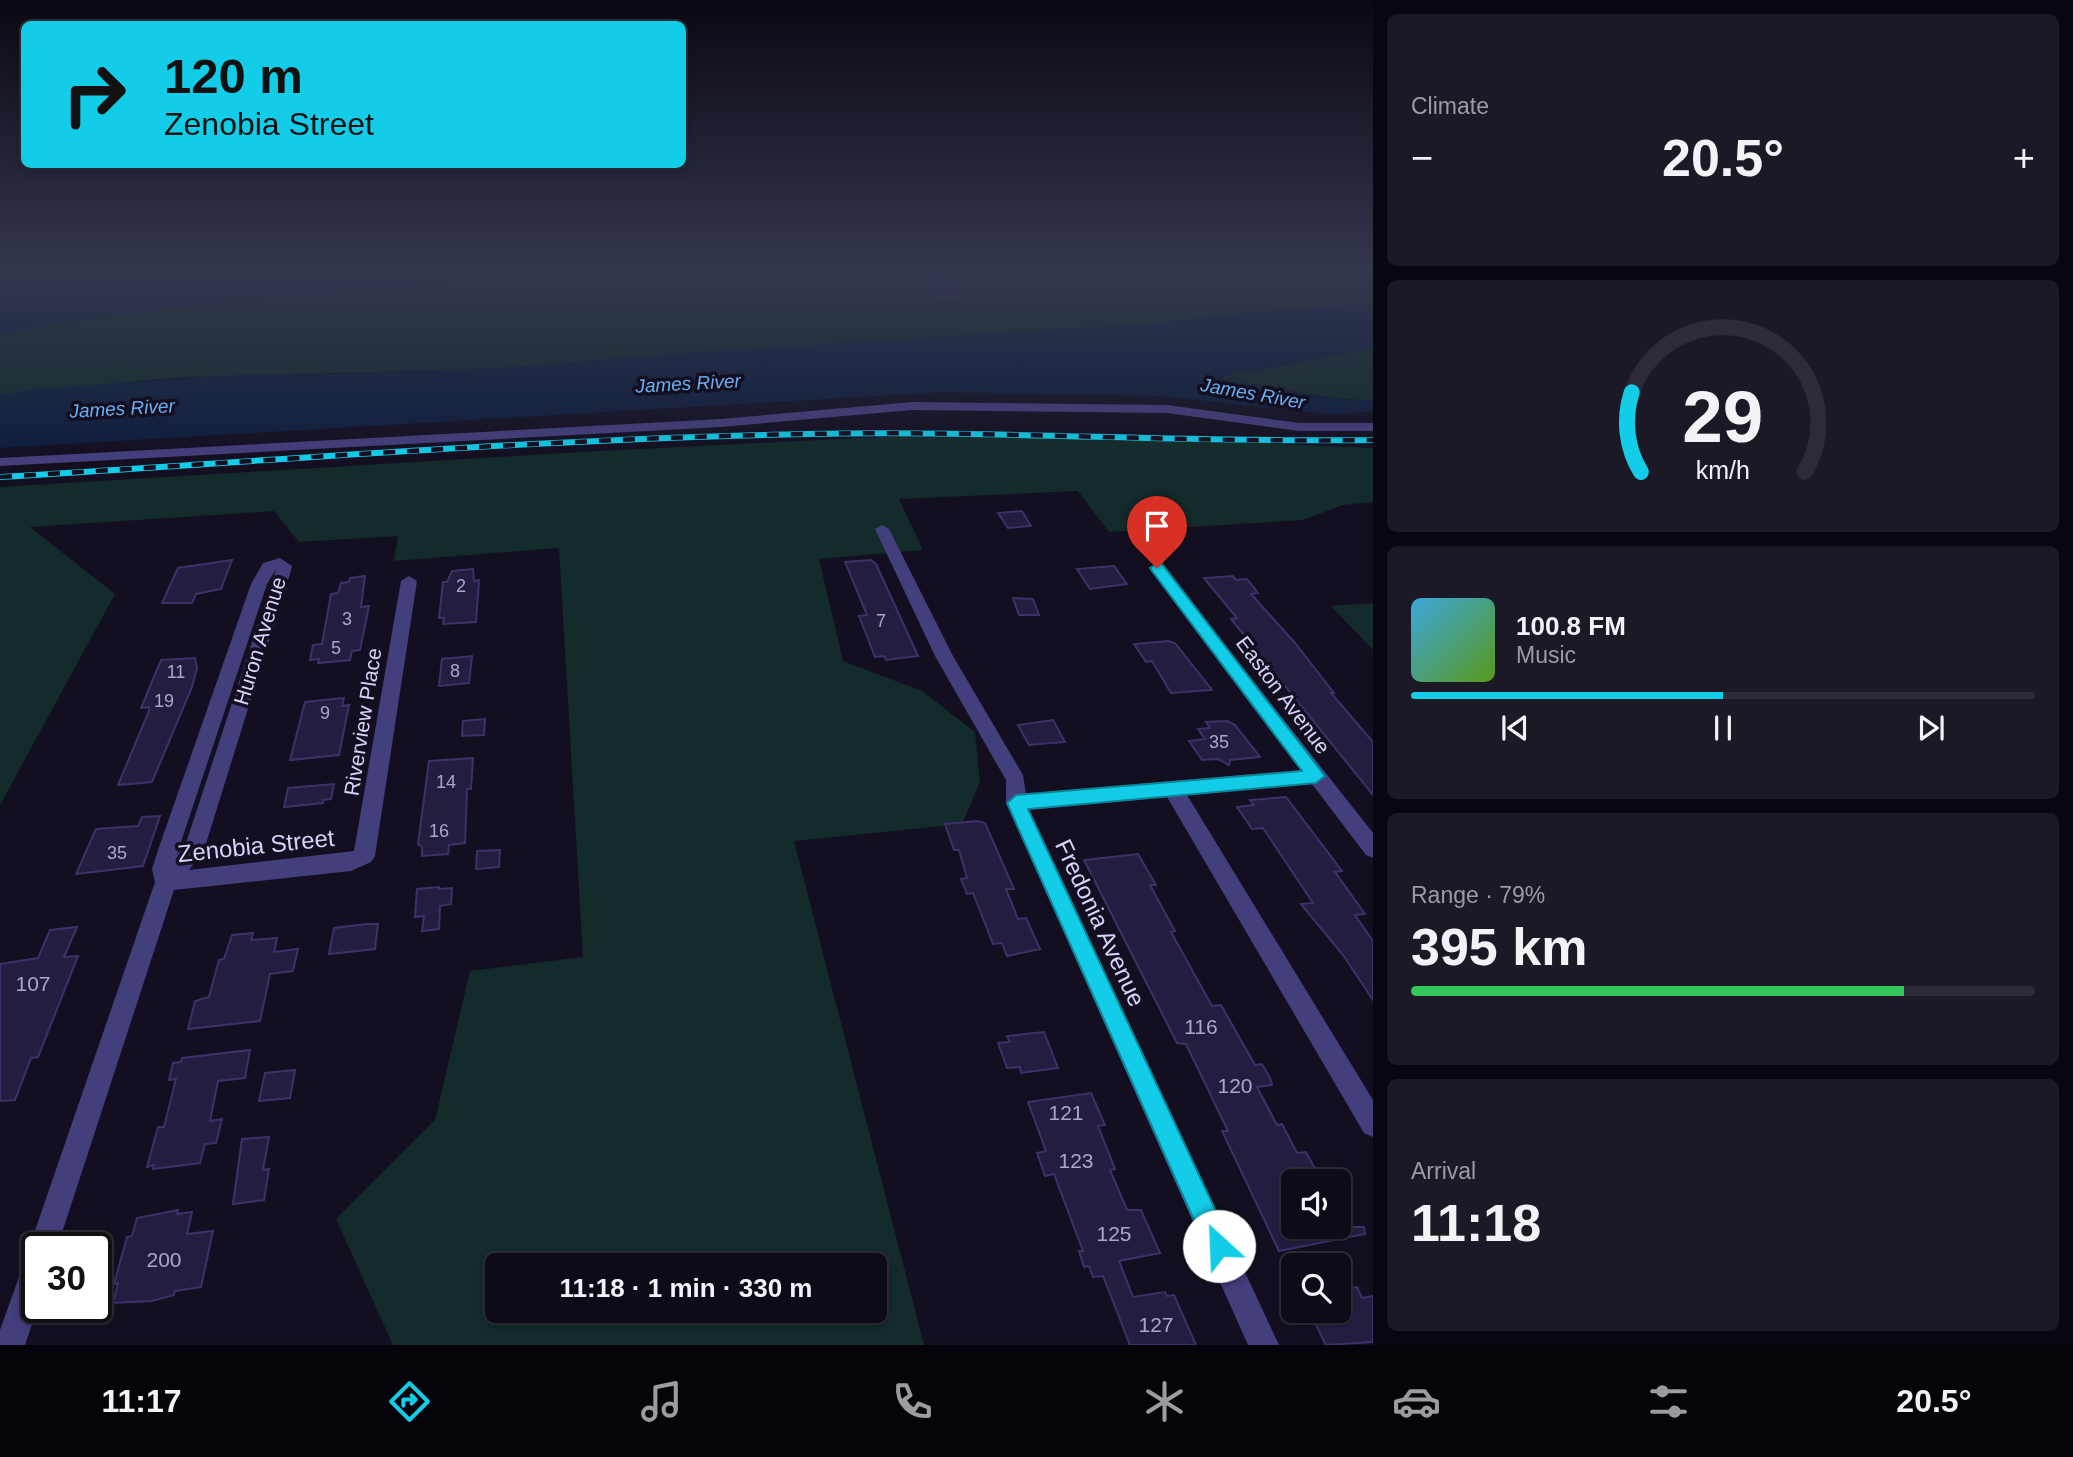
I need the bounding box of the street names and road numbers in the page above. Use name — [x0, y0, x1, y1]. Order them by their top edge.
street label: Huron Avenue — [229, 574, 290, 708]
street label: Easton Avenue — [1232, 632, 1335, 758]
street label: Riverview Place — [339, 646, 386, 797]
street label: Zenobia Street — [176, 824, 336, 867]
street label: Fredonia Avenue — [1050, 835, 1151, 1011]

